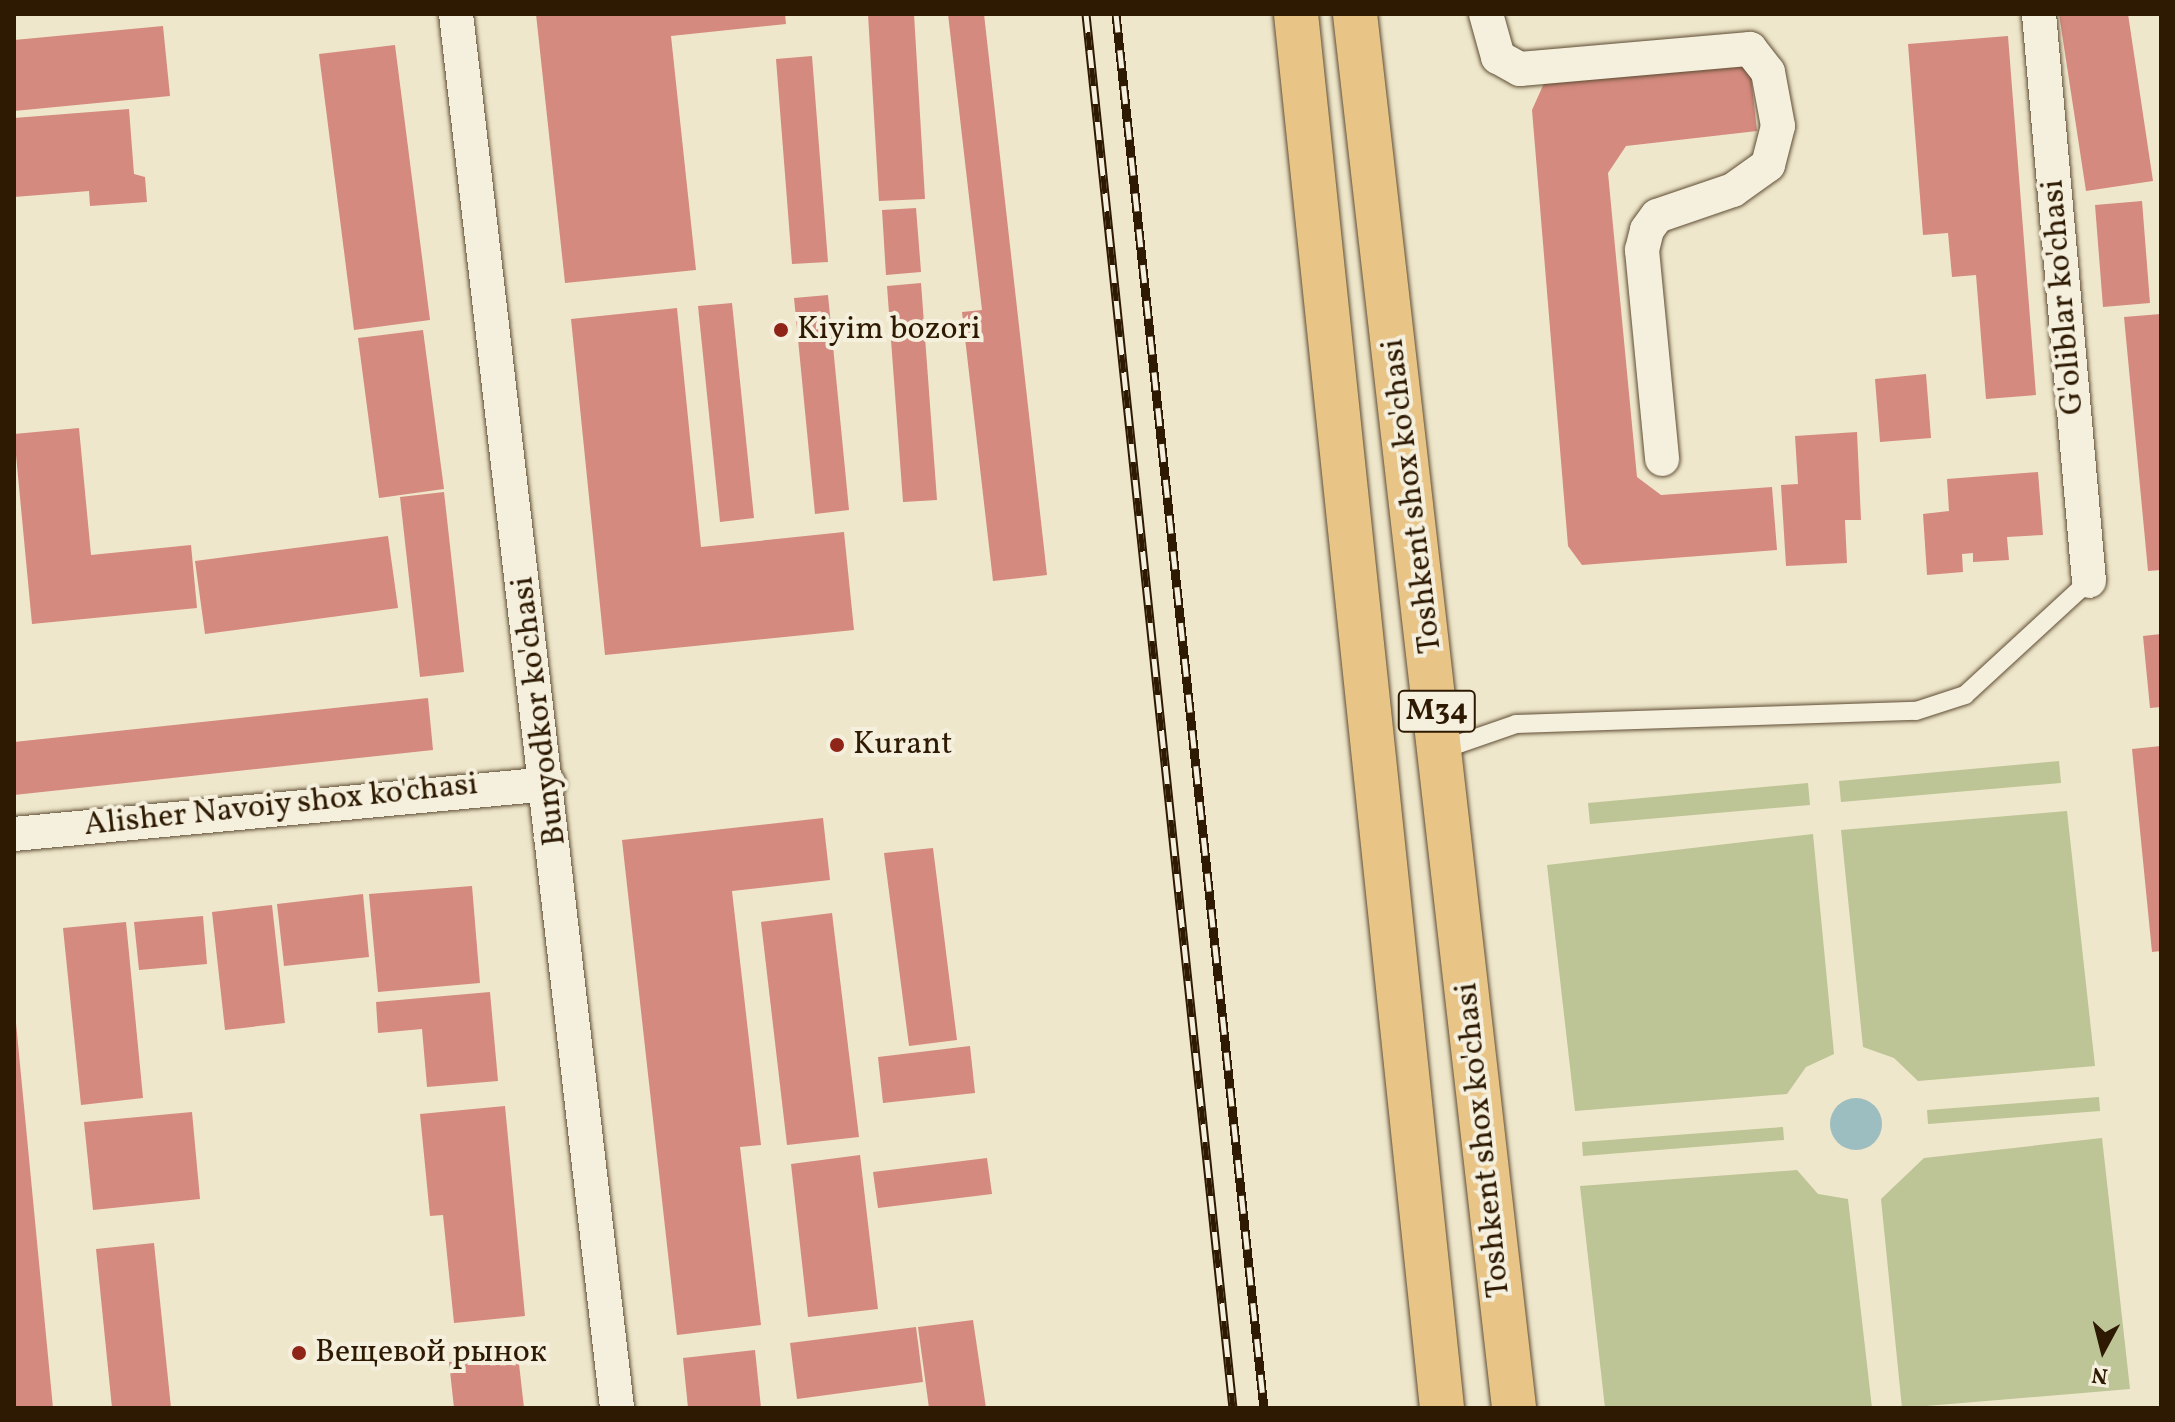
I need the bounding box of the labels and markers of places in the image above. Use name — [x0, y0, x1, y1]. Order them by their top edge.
place label: Kiyim bozori — [797, 311, 981, 349]
marker: Kiyim bozori — [772, 321, 790, 339]
place label: Kurant — [853, 726, 952, 764]
marker: Kurant — [828, 736, 846, 754]
place label: Вещевой рынок — [315, 1334, 547, 1372]
marker: Вещевой рынок — [290, 1344, 308, 1362]

